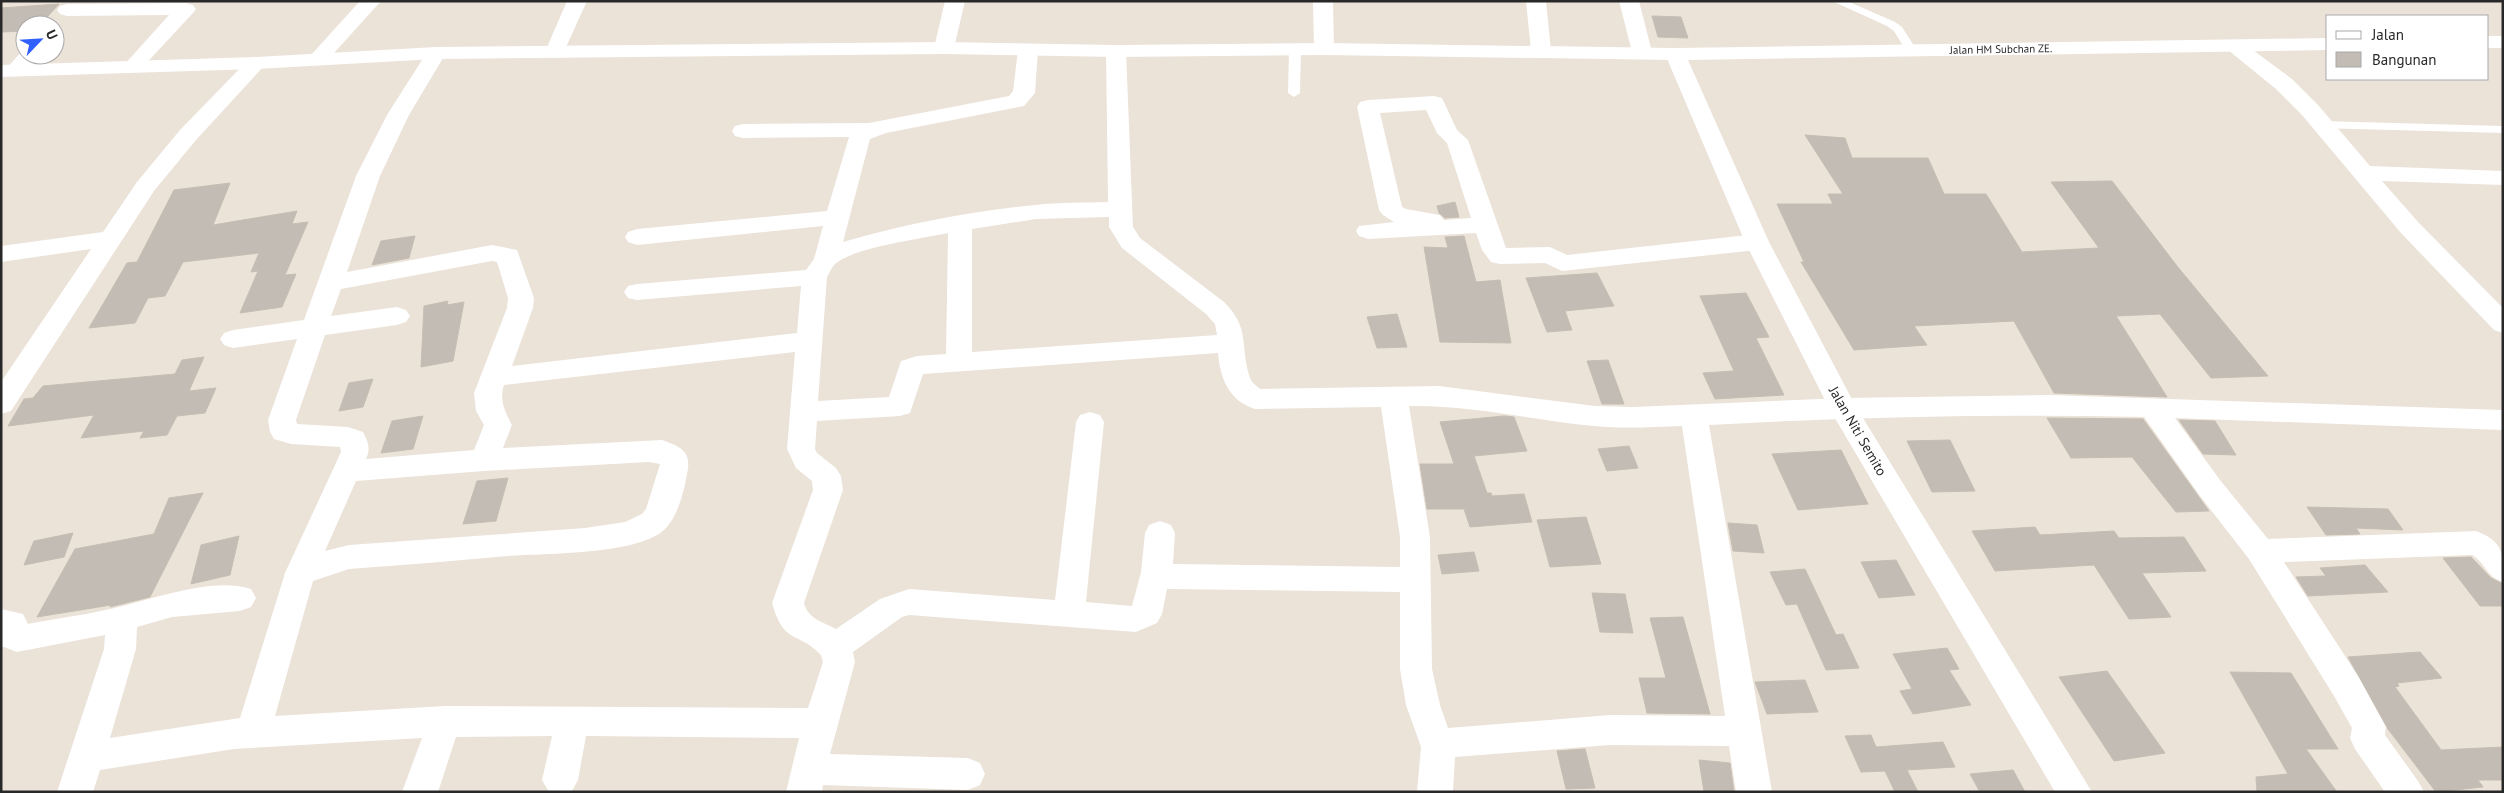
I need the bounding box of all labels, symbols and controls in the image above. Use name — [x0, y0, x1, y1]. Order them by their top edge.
north arrow — [15, 15, 65, 65]
legend — [2326, 15, 2489, 80]
text: Jalan — [2371, 25, 2404, 44]
text: U — [42, 27, 62, 42]
street label: Jalan HM Subchan ZE. — [1949, 41, 2052, 57]
text: Bangunan — [2372, 50, 2436, 69]
street label: Jalan Niti Semito — [1825, 382, 1891, 479]

